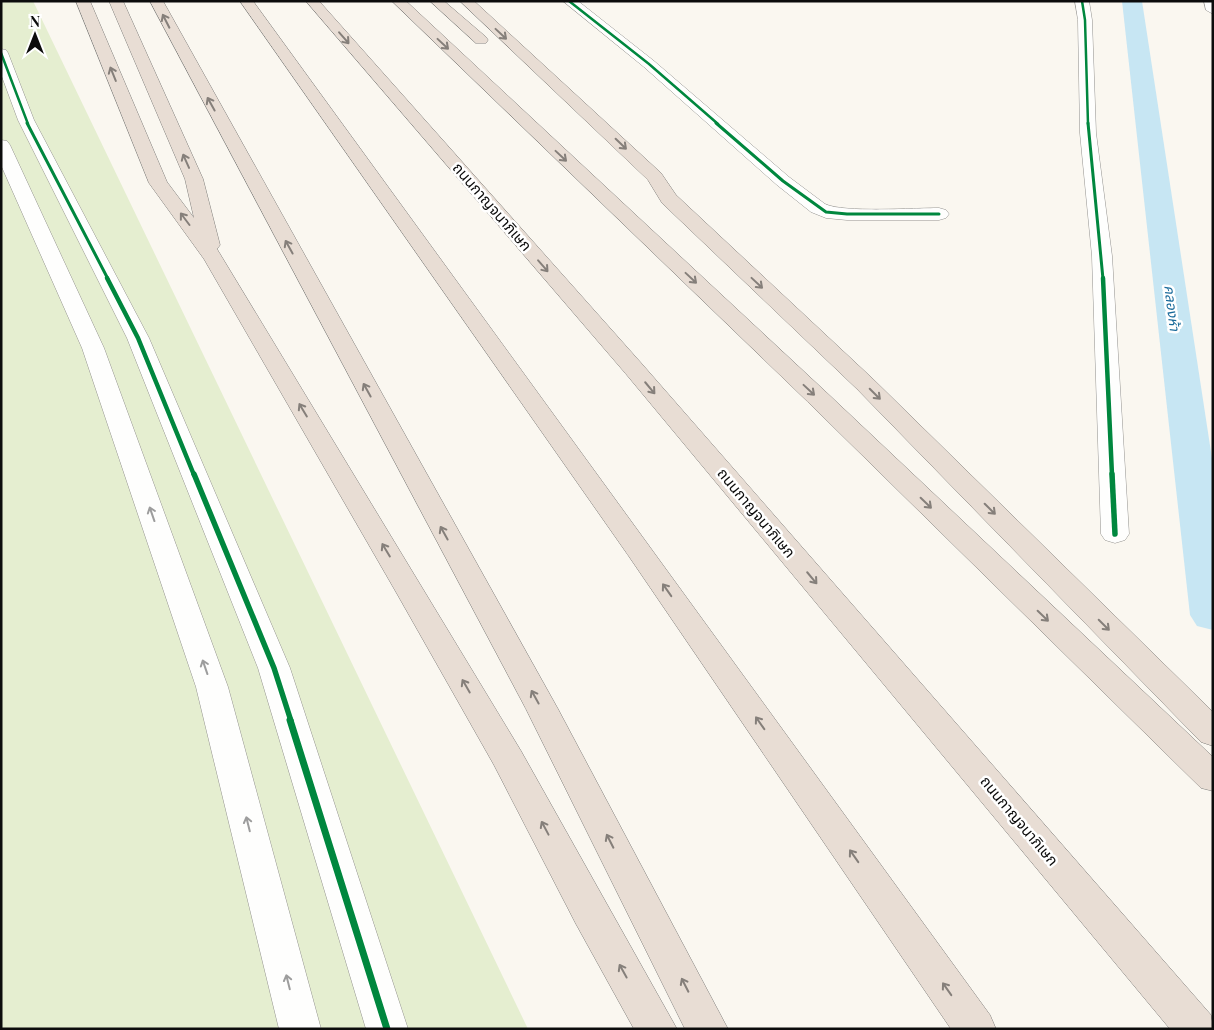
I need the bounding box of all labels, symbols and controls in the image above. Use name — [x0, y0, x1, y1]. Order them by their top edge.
north arrow — [10, 10, 60, 60]
text: N — [30, 12, 40, 31]
one-way arrow — [161, 14, 170, 29]
one-way arrow — [495, 29, 508, 40]
one-way arrow — [338, 31, 349, 44]
one-way arrow — [437, 38, 450, 50]
one-way arrow — [108, 67, 117, 83]
one-way arrow — [206, 97, 216, 112]
one-way arrow — [615, 138, 627, 151]
one-way arrow — [555, 150, 568, 162]
one-way arrow — [180, 154, 190, 169]
street label: ถนนกาญจนาภิเษก — [449, 158, 537, 255]
one-way arrow — [179, 213, 190, 226]
one-way arrow — [284, 240, 293, 255]
one-way arrow — [537, 259, 549, 272]
one-way arrow — [685, 272, 698, 284]
one-way arrow — [750, 277, 763, 289]
water label: คลองห้า — [1160, 284, 1185, 333]
one-way arrow — [644, 382, 656, 395]
one-way arrow — [361, 383, 371, 398]
one-way arrow — [803, 384, 816, 396]
one-way arrow — [869, 388, 881, 400]
one-way arrow — [298, 403, 308, 417]
street label: ถนนกาญจนาภิเษก — [713, 463, 800, 561]
one-way arrow — [920, 497, 932, 509]
one-way arrow — [984, 503, 996, 516]
one-way arrow — [146, 506, 156, 522]
one-way arrow — [439, 526, 449, 540]
one-way arrow — [381, 543, 391, 557]
one-way arrow — [806, 572, 818, 585]
one-way arrow — [662, 583, 672, 597]
one-way arrow — [1037, 610, 1049, 622]
one-way arrow — [1098, 618, 1110, 630]
one-way arrow — [200, 660, 209, 676]
one-way arrow — [461, 680, 471, 694]
one-way arrow — [530, 689, 540, 704]
one-way arrow — [755, 716, 765, 730]
street label: ถนนกาญจนาภิเษก — [976, 771, 1063, 869]
one-way arrow — [242, 817, 252, 833]
one-way arrow — [540, 821, 550, 836]
one-way arrow — [605, 834, 614, 849]
one-way arrow — [849, 849, 859, 863]
one-way arrow — [618, 964, 627, 979]
one-way arrow — [283, 974, 292, 990]
one-way arrow — [680, 978, 690, 993]
one-way arrow — [942, 982, 952, 996]

